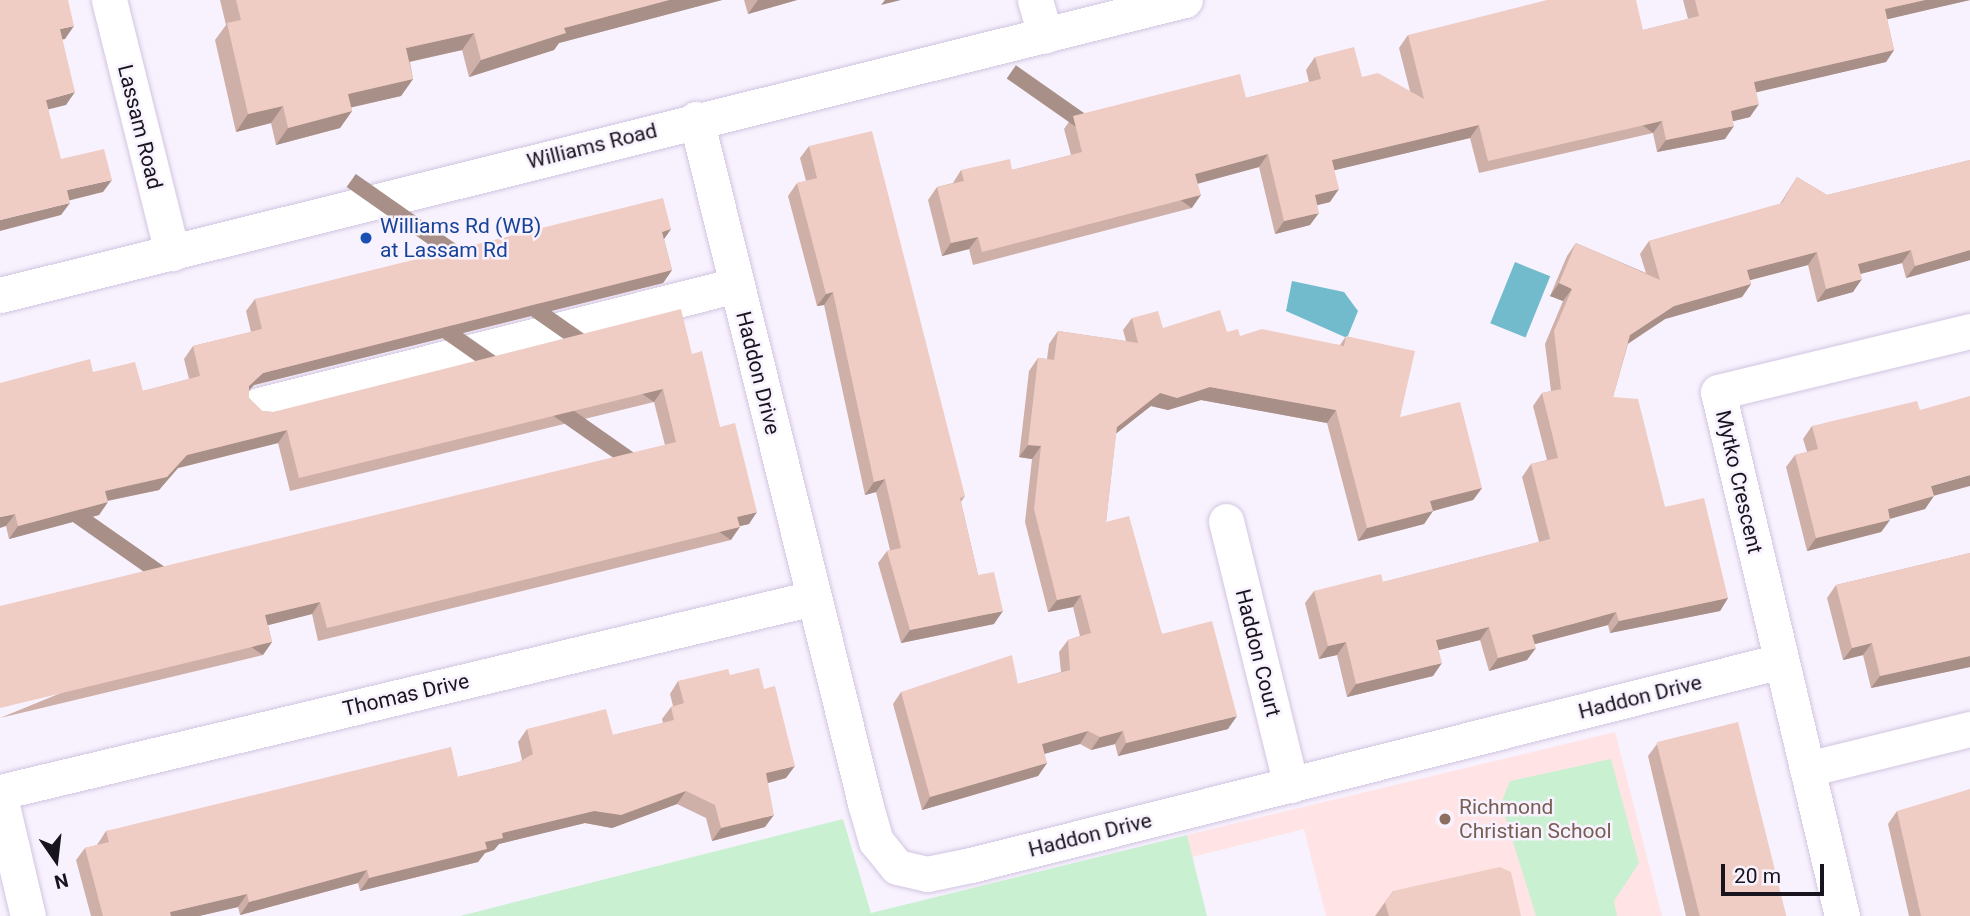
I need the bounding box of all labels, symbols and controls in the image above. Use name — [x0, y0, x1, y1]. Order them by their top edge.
street label: Lassam Road — [112, 62, 168, 192]
street label: Williams Road — [524, 118, 660, 174]
place label: Williams Rd (WB) at Lassam Rd — [380, 213, 541, 263]
marker: Williams Rd (WB) at Lassam Rd — [358, 230, 374, 246]
street label: Haddon Drive — [731, 309, 785, 437]
street label: Mytko Crescent — [1710, 408, 1768, 556]
street label: Haddon Court — [1230, 587, 1286, 719]
street label: Thomas Drive — [340, 668, 472, 722]
street label: Haddon Drive — [1576, 670, 1704, 724]
place label: Richmond Christian School — [1459, 794, 1612, 844]
street label: Haddon Drive — [1026, 808, 1154, 862]
marker: Richmond Christian School — [1437, 811, 1453, 827]
north arrow — [21, 825, 91, 895]
scale bar — [1725, 850, 1828, 894]
text: 20 m — [1734, 864, 1781, 888]
text: N — [52, 868, 70, 894]

